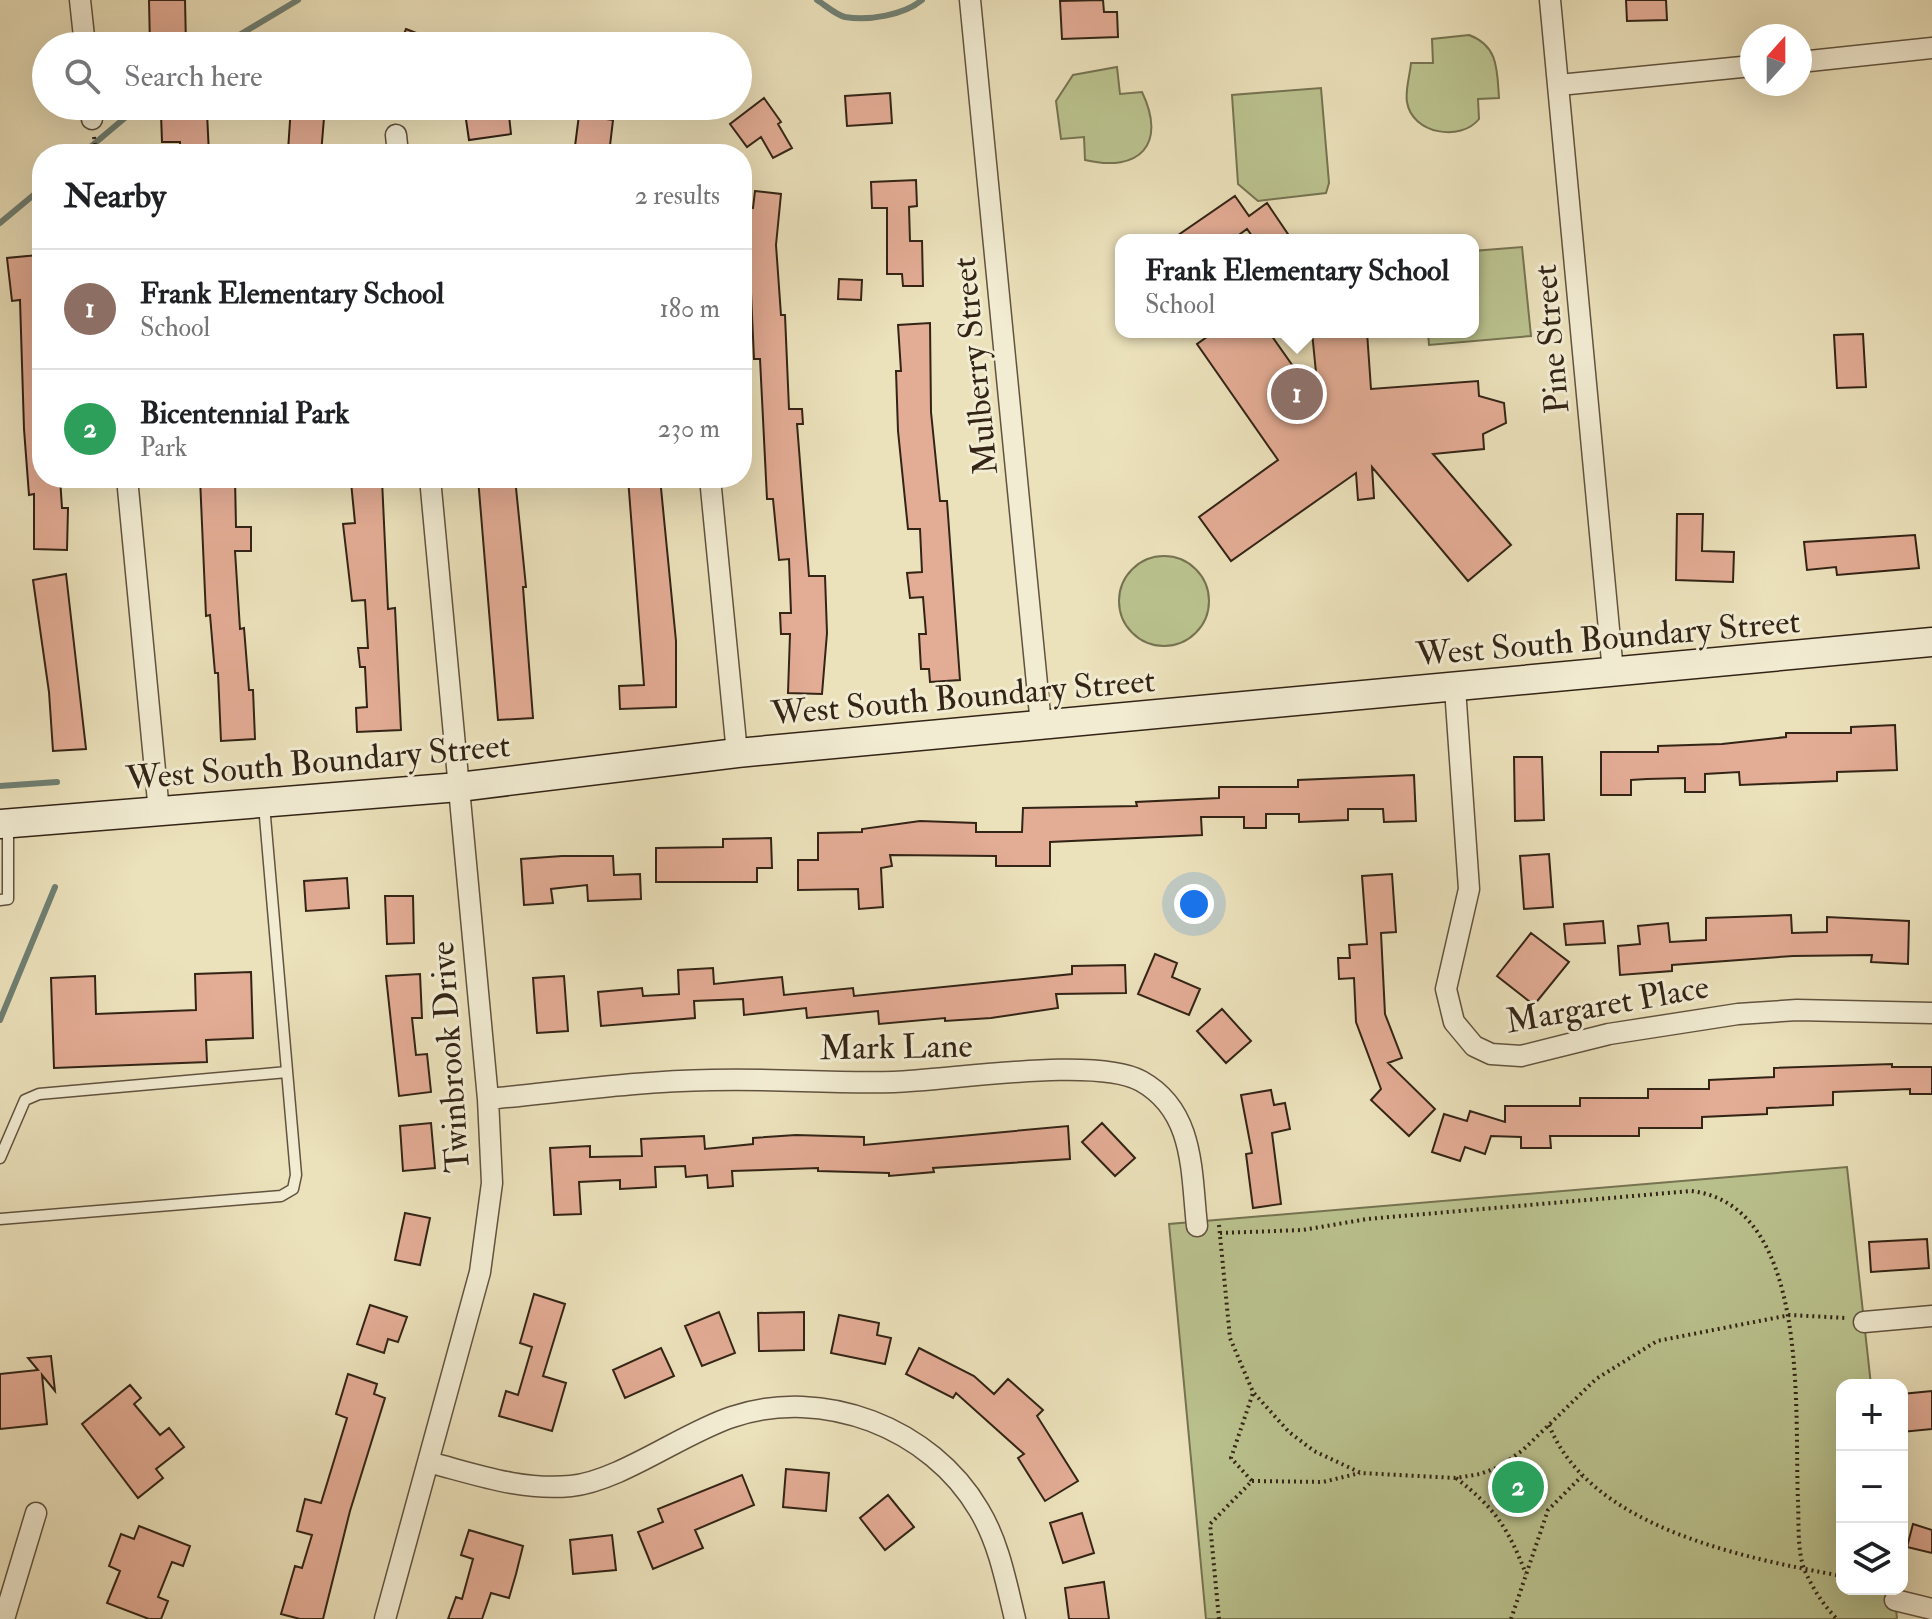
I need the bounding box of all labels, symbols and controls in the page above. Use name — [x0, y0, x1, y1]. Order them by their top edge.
north arrow — [1740, 24, 1812, 96]
search box — [32, 32, 752, 120]
icon: search — [60, 54, 104, 98]
text: Search here — [124, 58, 263, 95]
text: Nearby — [64, 175, 166, 218]
text: 2 results — [635, 180, 720, 212]
popup — [1115, 234, 1479, 338]
text: Frank Elementary School — [1145, 252, 1449, 289]
street label: Mulberry Street — [943, 255, 1008, 477]
street label: Pine Street — [1524, 262, 1579, 415]
text: Frank Elementary School — [140, 275, 444, 312]
text: School — [1145, 289, 1215, 321]
text: 1 — [85, 293, 95, 325]
text: 180 m — [660, 293, 720, 325]
text: School — [140, 312, 210, 344]
pin: 1 — [1271, 364, 1323, 424]
text: Bicentennial Park — [140, 395, 349, 432]
text: 2 — [83, 413, 97, 445]
text: 230 m — [658, 413, 720, 445]
text: Park — [140, 432, 187, 464]
street label: West South Boundary Street — [1413, 600, 1802, 677]
street label: West South Boundary Street — [768, 659, 1157, 736]
street label: West South Boundary Street — [123, 724, 512, 801]
your location — [1174, 884, 1214, 924]
street label: Twinbrook Drive — [421, 940, 480, 1174]
street label: Margaret Place — [1502, 965, 1712, 1043]
street label: Mark Lane — [819, 1025, 973, 1070]
map controls — [1836, 1379, 1908, 1595]
button: + — [1836, 1379, 1908, 1451]
button: − — [1836, 1451, 1908, 1523]
pin: 2 — [1492, 1457, 1544, 1517]
button: layers — [1836, 1523, 1908, 1595]

